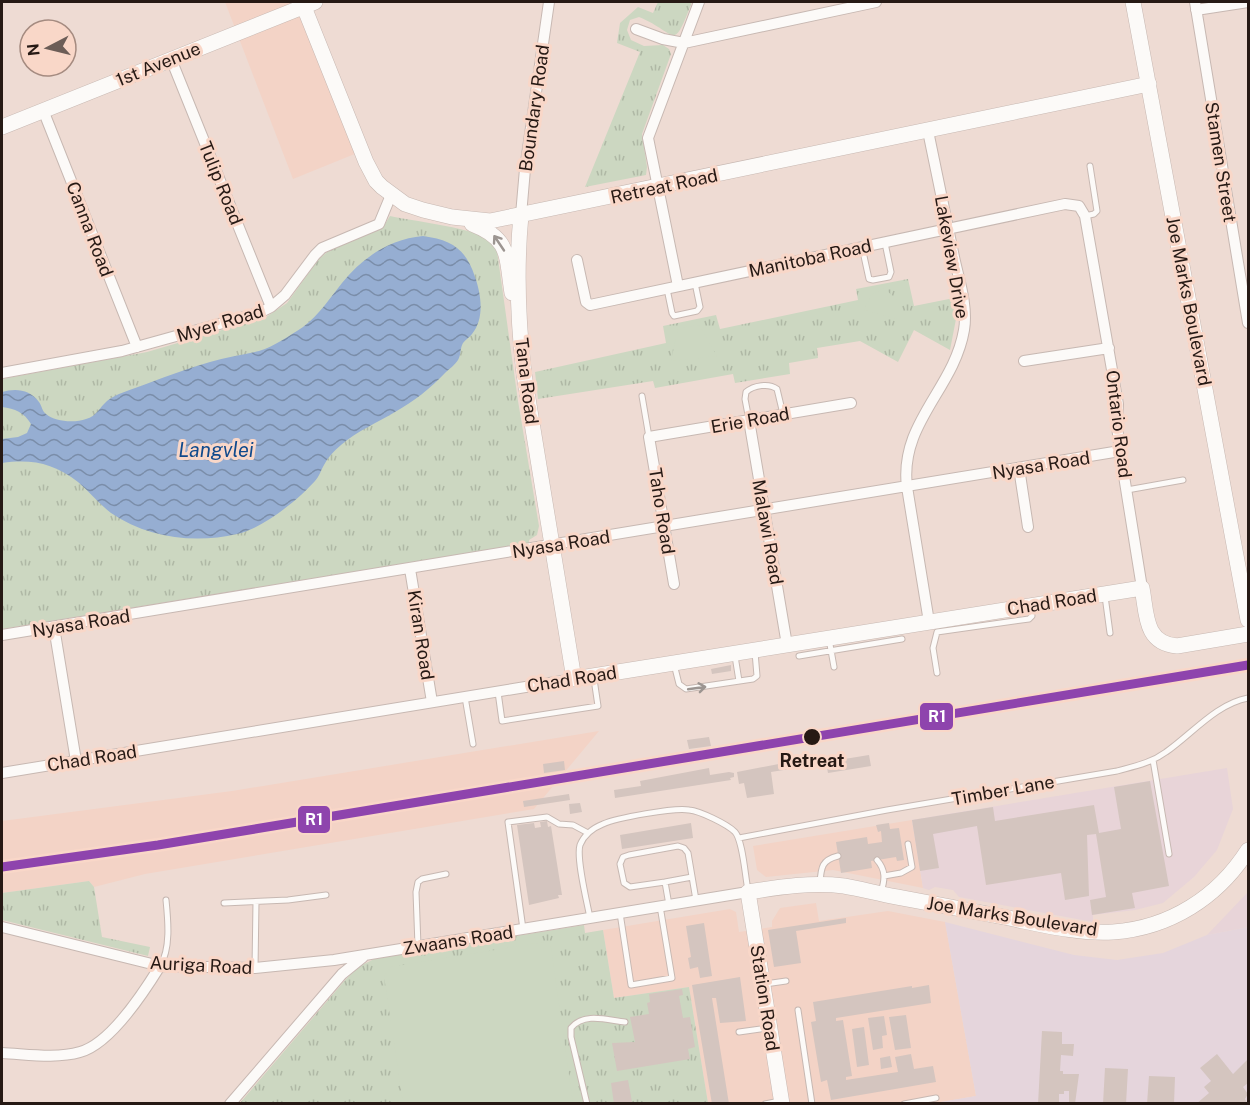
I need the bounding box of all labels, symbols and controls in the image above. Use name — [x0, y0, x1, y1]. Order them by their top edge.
north arrow — [18, 18, 78, 78]
street label: 1st Avenue — [113, 38, 203, 90]
text: N — [23, 42, 44, 57]
street label: Boundary Road — [515, 43, 553, 173]
street label: Stamen Street — [1201, 100, 1241, 224]
street label: Tulip Road — [195, 138, 247, 228]
street label: Retreat Road — [608, 164, 720, 208]
street label: Canna Road — [62, 179, 118, 279]
street label: Lakeview Drive — [931, 194, 973, 320]
street label: Joe Marks Boulevard — [1162, 215, 1216, 387]
one-way arrow — [493, 235, 505, 251]
street label: Manitoba Road — [747, 235, 873, 281]
street label: Myer Road — [174, 300, 266, 346]
street label: Tana Road — [511, 337, 543, 425]
street label: Ontario Road — [1102, 369, 1136, 479]
street label: Erie Road — [709, 403, 791, 437]
water label: Langvlei — [178, 438, 254, 462]
street label: Nyasa Road — [990, 447, 1092, 483]
street label: Taho Road — [645, 466, 679, 556]
street label: Malawi Road — [748, 478, 788, 586]
street label: Nyasa Road — [510, 526, 612, 562]
street label: Chad Road — [1006, 585, 1098, 619]
street label: Kiran Road — [404, 588, 438, 682]
street label: Nyasa Road — [30, 605, 132, 641]
street label: Chad Road — [526, 662, 618, 696]
one-way arrow — [687, 682, 707, 693]
line badge: R1 — [919, 702, 954, 731]
text: R1 — [928, 707, 946, 726]
marker: Retreat — [802, 727, 822, 747]
street label: Chad Road — [46, 741, 138, 775]
place label: Retreat — [780, 750, 844, 771]
street label: Timber Lane — [950, 771, 1056, 809]
line badge: R1 — [297, 805, 331, 834]
text: R1 — [305, 810, 323, 829]
street label: Joe Marks Boulevard — [925, 892, 1099, 940]
street label: Zwaans Road — [401, 921, 515, 959]
street label: Station Road — [746, 943, 784, 1053]
street label: Auriga Road — [149, 952, 253, 978]

